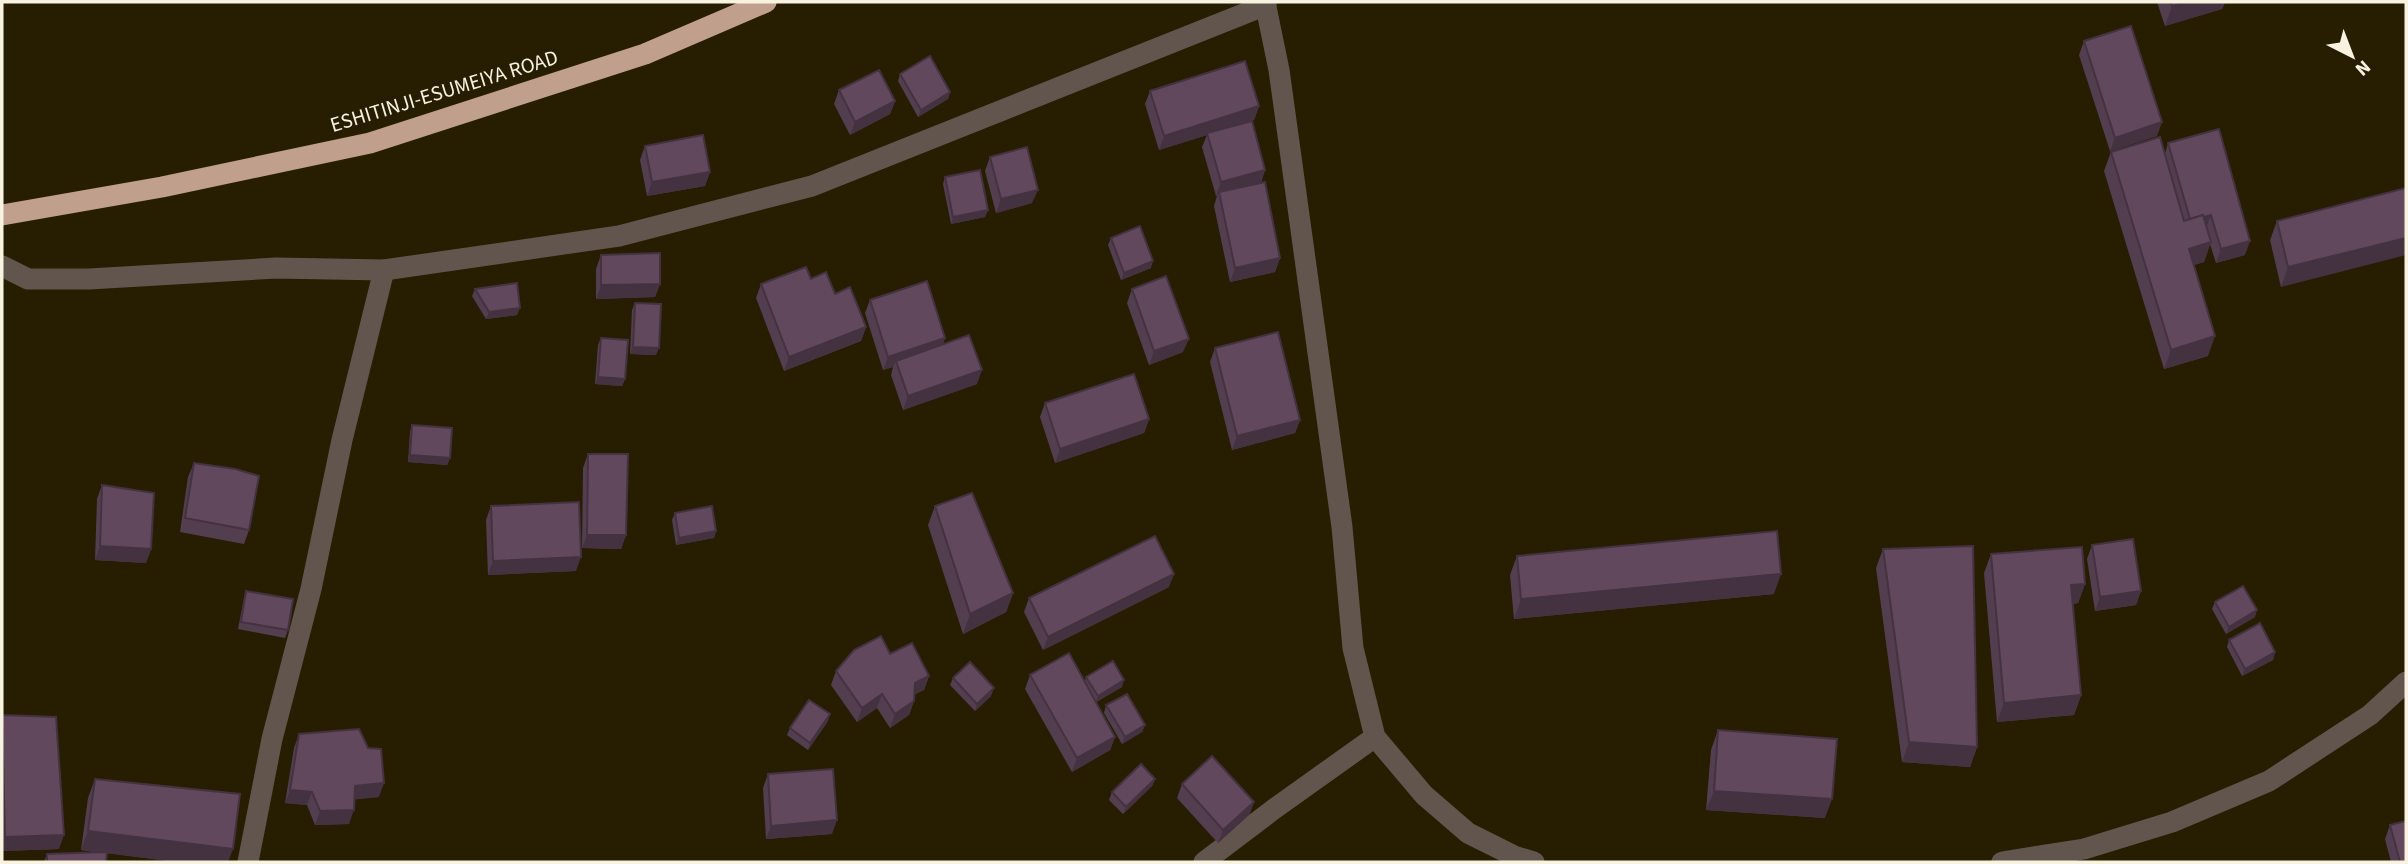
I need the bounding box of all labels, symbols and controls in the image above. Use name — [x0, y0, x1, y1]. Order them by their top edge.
north arrow — [2317, 21, 2387, 91]
street label: ESHITINJI-ESUMEIYA ROAD — [326, 42, 562, 140]
text: N — [2349, 53, 2376, 82]

